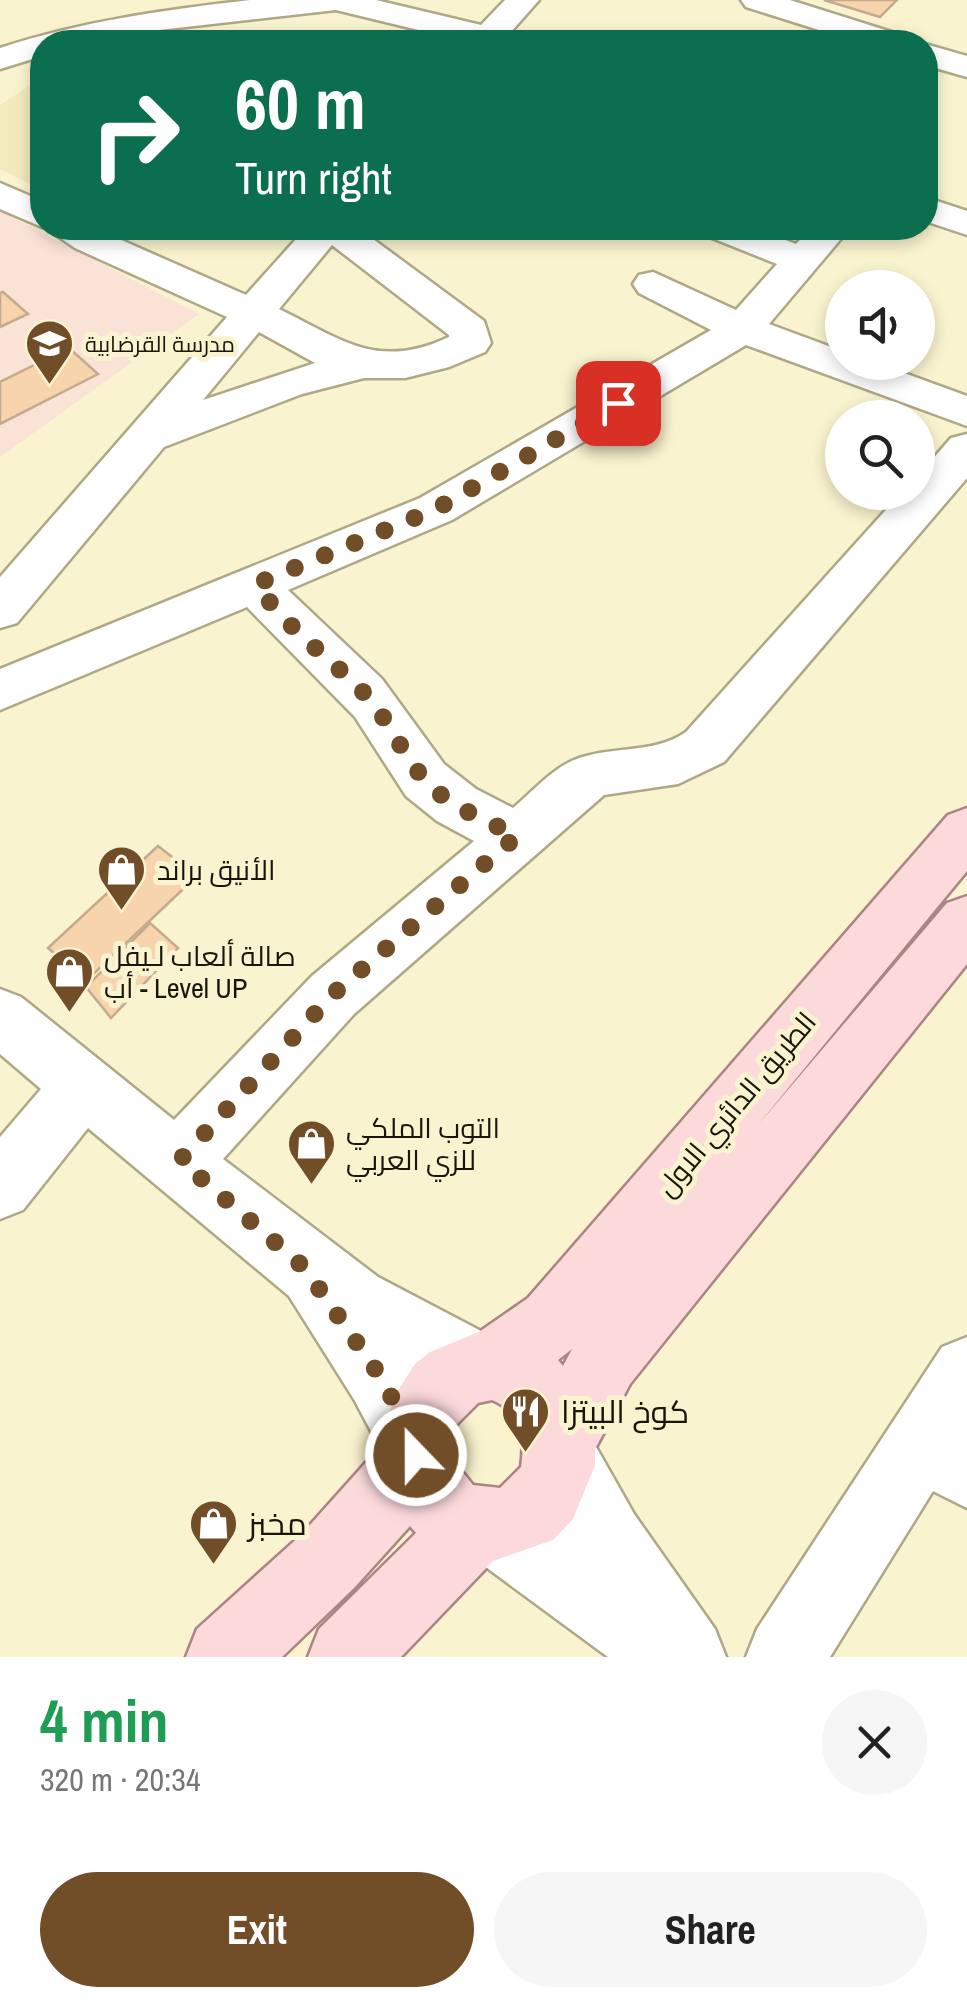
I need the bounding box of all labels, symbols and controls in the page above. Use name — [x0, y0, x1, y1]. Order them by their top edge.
text: 60 m — [235, 57, 366, 151]
icon: right — [70, 70, 200, 200]
text: Turn right — [235, 147, 392, 208]
map controls — [825, 270, 935, 510]
button: sound — [825, 270, 935, 380]
school or university icon: مدرسة القرضابية — [24, 318, 76, 386]
place label: مدرسة القرضابية — [85, 329, 235, 359]
pin — [576, 361, 661, 446]
icon: arrive — [591, 376, 646, 431]
button: search — [825, 400, 935, 510]
shop icon: الأنيق براند — [96, 844, 148, 912]
place label: الأنيق براند — [157, 851, 276, 889]
place label: صالة ألعاب لـيفل أب - Level UP — [104, 937, 296, 1007]
shop icon: صالة ألعاب لـيفل أب - Level UP — [43, 946, 95, 1014]
street label: الطريق الدائري الاول — [647, 1004, 827, 1206]
place label: التوب الملكي للزي العربي — [346, 1109, 500, 1182]
shop icon: التوب الملكي للزي العربي — [285, 1118, 337, 1186]
restaurant icon: كوخ البيتزا — [500, 1386, 552, 1454]
place label: كوخ البيتزا — [561, 1390, 689, 1434]
position arrow — [364, 1403, 468, 1507]
shop icon: مخبز — [187, 1498, 239, 1566]
place label: مخبز — [246, 1502, 307, 1545]
text: 4 min — [40, 1680, 169, 1761]
button: close — [822, 1690, 927, 1795]
text: 320 m · 20:34 — [40, 1758, 200, 1801]
button: Exit — [40, 1872, 474, 1987]
button: Share — [494, 1872, 927, 1987]

